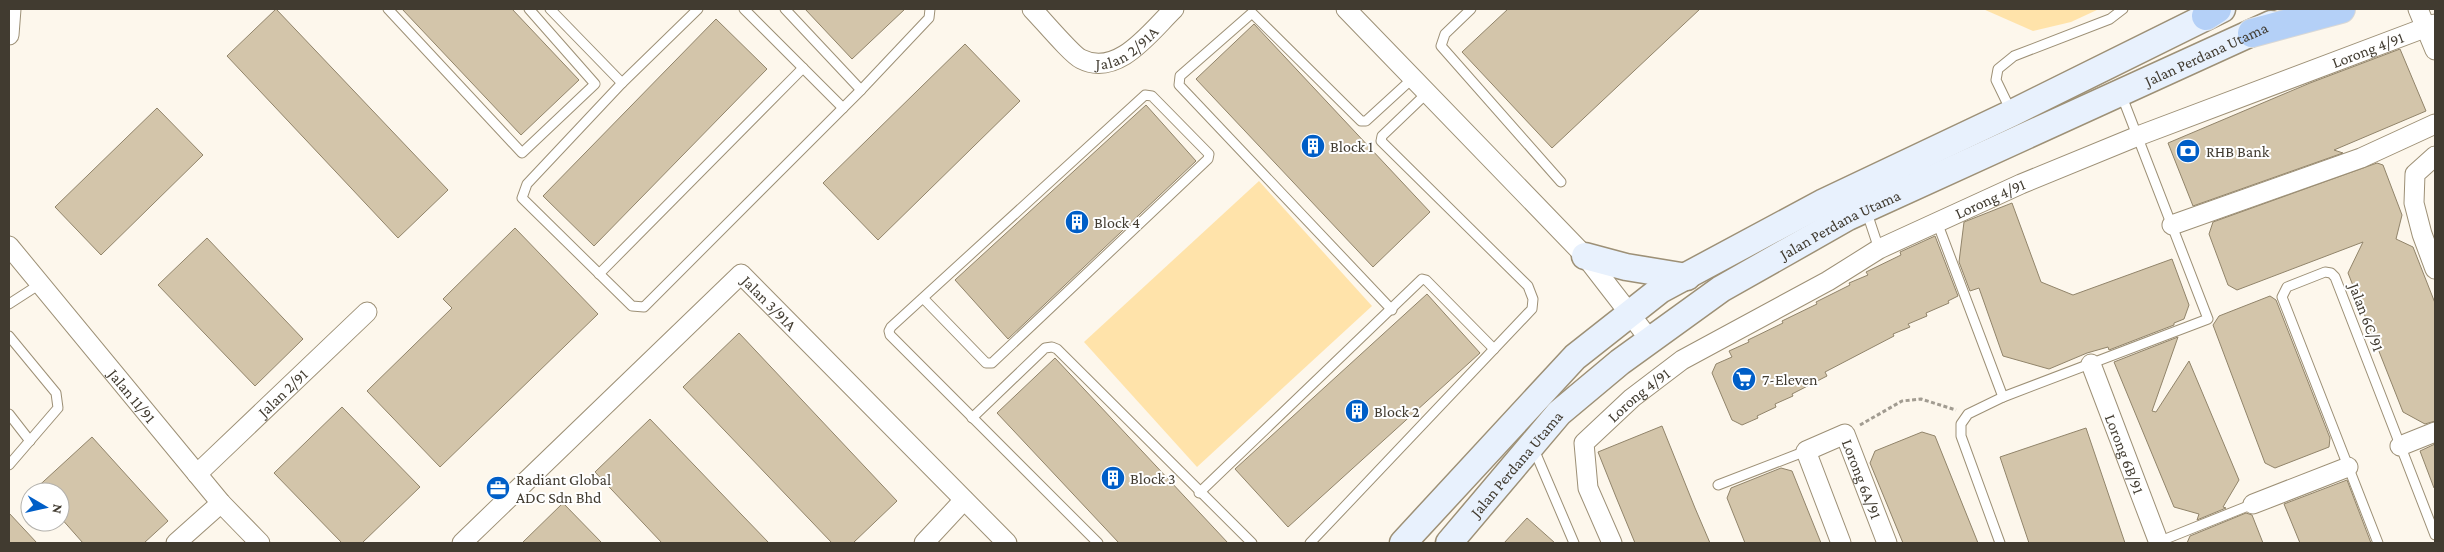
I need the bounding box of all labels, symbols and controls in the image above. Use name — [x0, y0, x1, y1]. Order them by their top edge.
street label: Jalan Perdana Utama — [2140, 18, 2271, 91]
street label: Jalan 2/91A — [1094, 22, 1162, 73]
street label: Lorong 4/91 — [2329, 29, 2406, 71]
building icon: Block 1 — [1300, 133, 1326, 159]
place label: Block 1 — [1330, 138, 1373, 155]
bank icon: RHB Bank — [2175, 138, 2201, 164]
place label: RHB Bank — [2206, 143, 2270, 160]
street label: Lorong 4/91 — [1952, 175, 2028, 222]
street label: Jalan Perdana Utama — [1775, 186, 1903, 265]
building icon: Block 4 — [1064, 209, 1090, 235]
place label: Block 4 — [1094, 214, 1140, 231]
street label: Jalan 3/91A — [736, 271, 801, 335]
street label: Jalan 6C/91 — [2344, 279, 2387, 354]
street label: Jalan 11/91 — [103, 364, 159, 426]
street label: Jalan 2/91 — [253, 365, 311, 423]
street label: Lorong 4/91 — [1604, 365, 1673, 426]
supermarket icon: 7-Eleven — [1731, 366, 1757, 392]
place label: 7-Eleven — [1762, 371, 1818, 388]
building icon: Block 2 — [1344, 398, 1370, 424]
place label: Block 2 — [1374, 403, 1420, 420]
street label: Jalan Perdana Utama — [1466, 407, 1567, 523]
street label: Lorong 6B/91 — [2102, 412, 2147, 496]
street label: Lorong 6A/91 — [1839, 437, 1885, 521]
building icon: Block 3 — [1100, 465, 1126, 491]
place label: Block 3 — [1130, 470, 1176, 487]
place label: Radiant Global ADC Sdn Bhd — [516, 471, 611, 506]
office icon: Radiant Global ADC Sdn Bhd — [485, 475, 511, 501]
north arrow — [20, 482, 70, 532]
text: N — [49, 503, 66, 515]

